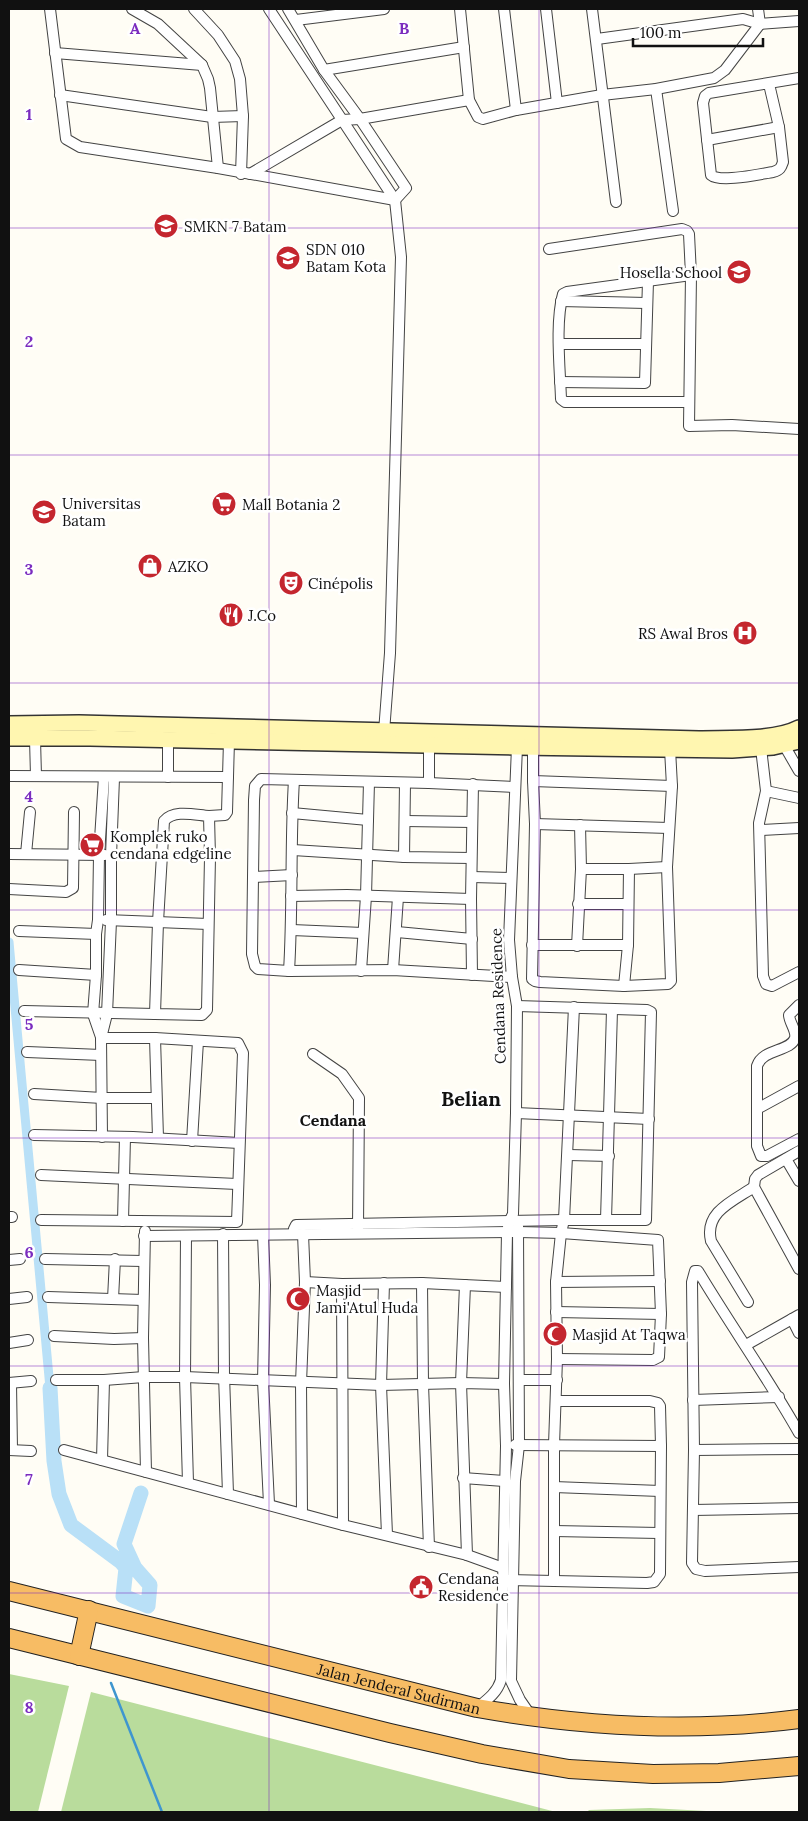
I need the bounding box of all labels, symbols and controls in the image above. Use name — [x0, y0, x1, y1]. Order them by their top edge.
scale bar — [633, 15, 763, 47]
text: A — [130, 18, 141, 38]
text: B — [399, 18, 410, 38]
text: 100 m — [640, 23, 681, 42]
text: 1 — [26, 104, 32, 124]
school or university icon: SMKN 7 Batam — [153, 213, 179, 239]
place label: SMKN 7 Batam — [184, 217, 287, 236]
place label: SDN 010 Batam Kota — [306, 240, 386, 276]
school or university icon: SDN 010 Batam Kota — [275, 245, 301, 271]
school or university icon: Hosella School — [726, 259, 752, 285]
place label: Hosella School — [620, 263, 722, 282]
text: 2 — [25, 331, 33, 351]
supermarket icon: Mall Botania 2 — [211, 491, 237, 517]
place label: Universitas Batam — [62, 494, 141, 530]
place label: Mall Botania 2 — [242, 495, 340, 514]
school or university icon: Universitas Batam — [31, 499, 57, 525]
shop icon: AZKO — [137, 553, 163, 579]
place label: AZKO — [167, 557, 209, 576]
text: 3 — [25, 559, 34, 579]
theatre icon: Cinépolis — [278, 570, 304, 596]
place label: Cinépolis — [308, 574, 373, 593]
restaurant icon: J.Co — [218, 602, 244, 628]
place label: J.Co — [247, 606, 276, 625]
hospital icon: RS Awal Bros — [732, 620, 758, 646]
place label: RS Awal Bros — [638, 624, 728, 643]
text: 4 — [25, 786, 34, 806]
place label: Komplek ruko cendana edgeline — [110, 827, 232, 863]
supermarket icon: Komplek ruko cendana edgeline — [79, 832, 105, 858]
street label: Cendana Residence — [486, 928, 510, 1064]
text: 5 — [25, 1014, 34, 1034]
district label: Belian — [441, 1086, 501, 1111]
district label: Cendana — [300, 1110, 367, 1130]
text: 6 — [24, 1242, 34, 1262]
place label: Masjid Jami'Atul Huda — [315, 1281, 419, 1317]
mosque icon: Masjid Jami'Atul Huda — [285, 1286, 311, 1312]
mosque icon: Masjid At Taqwa — [542, 1321, 568, 1347]
place label: Masjid At Taqwa — [572, 1325, 686, 1344]
text: 7 — [25, 1469, 33, 1489]
place label: Cendana Residence — [438, 1569, 509, 1605]
public building icon: Cendana Residence — [408, 1574, 434, 1600]
street label: Jalan Jenderal Sudirman — [315, 1659, 482, 1718]
text: 8 — [24, 1697, 34, 1717]

